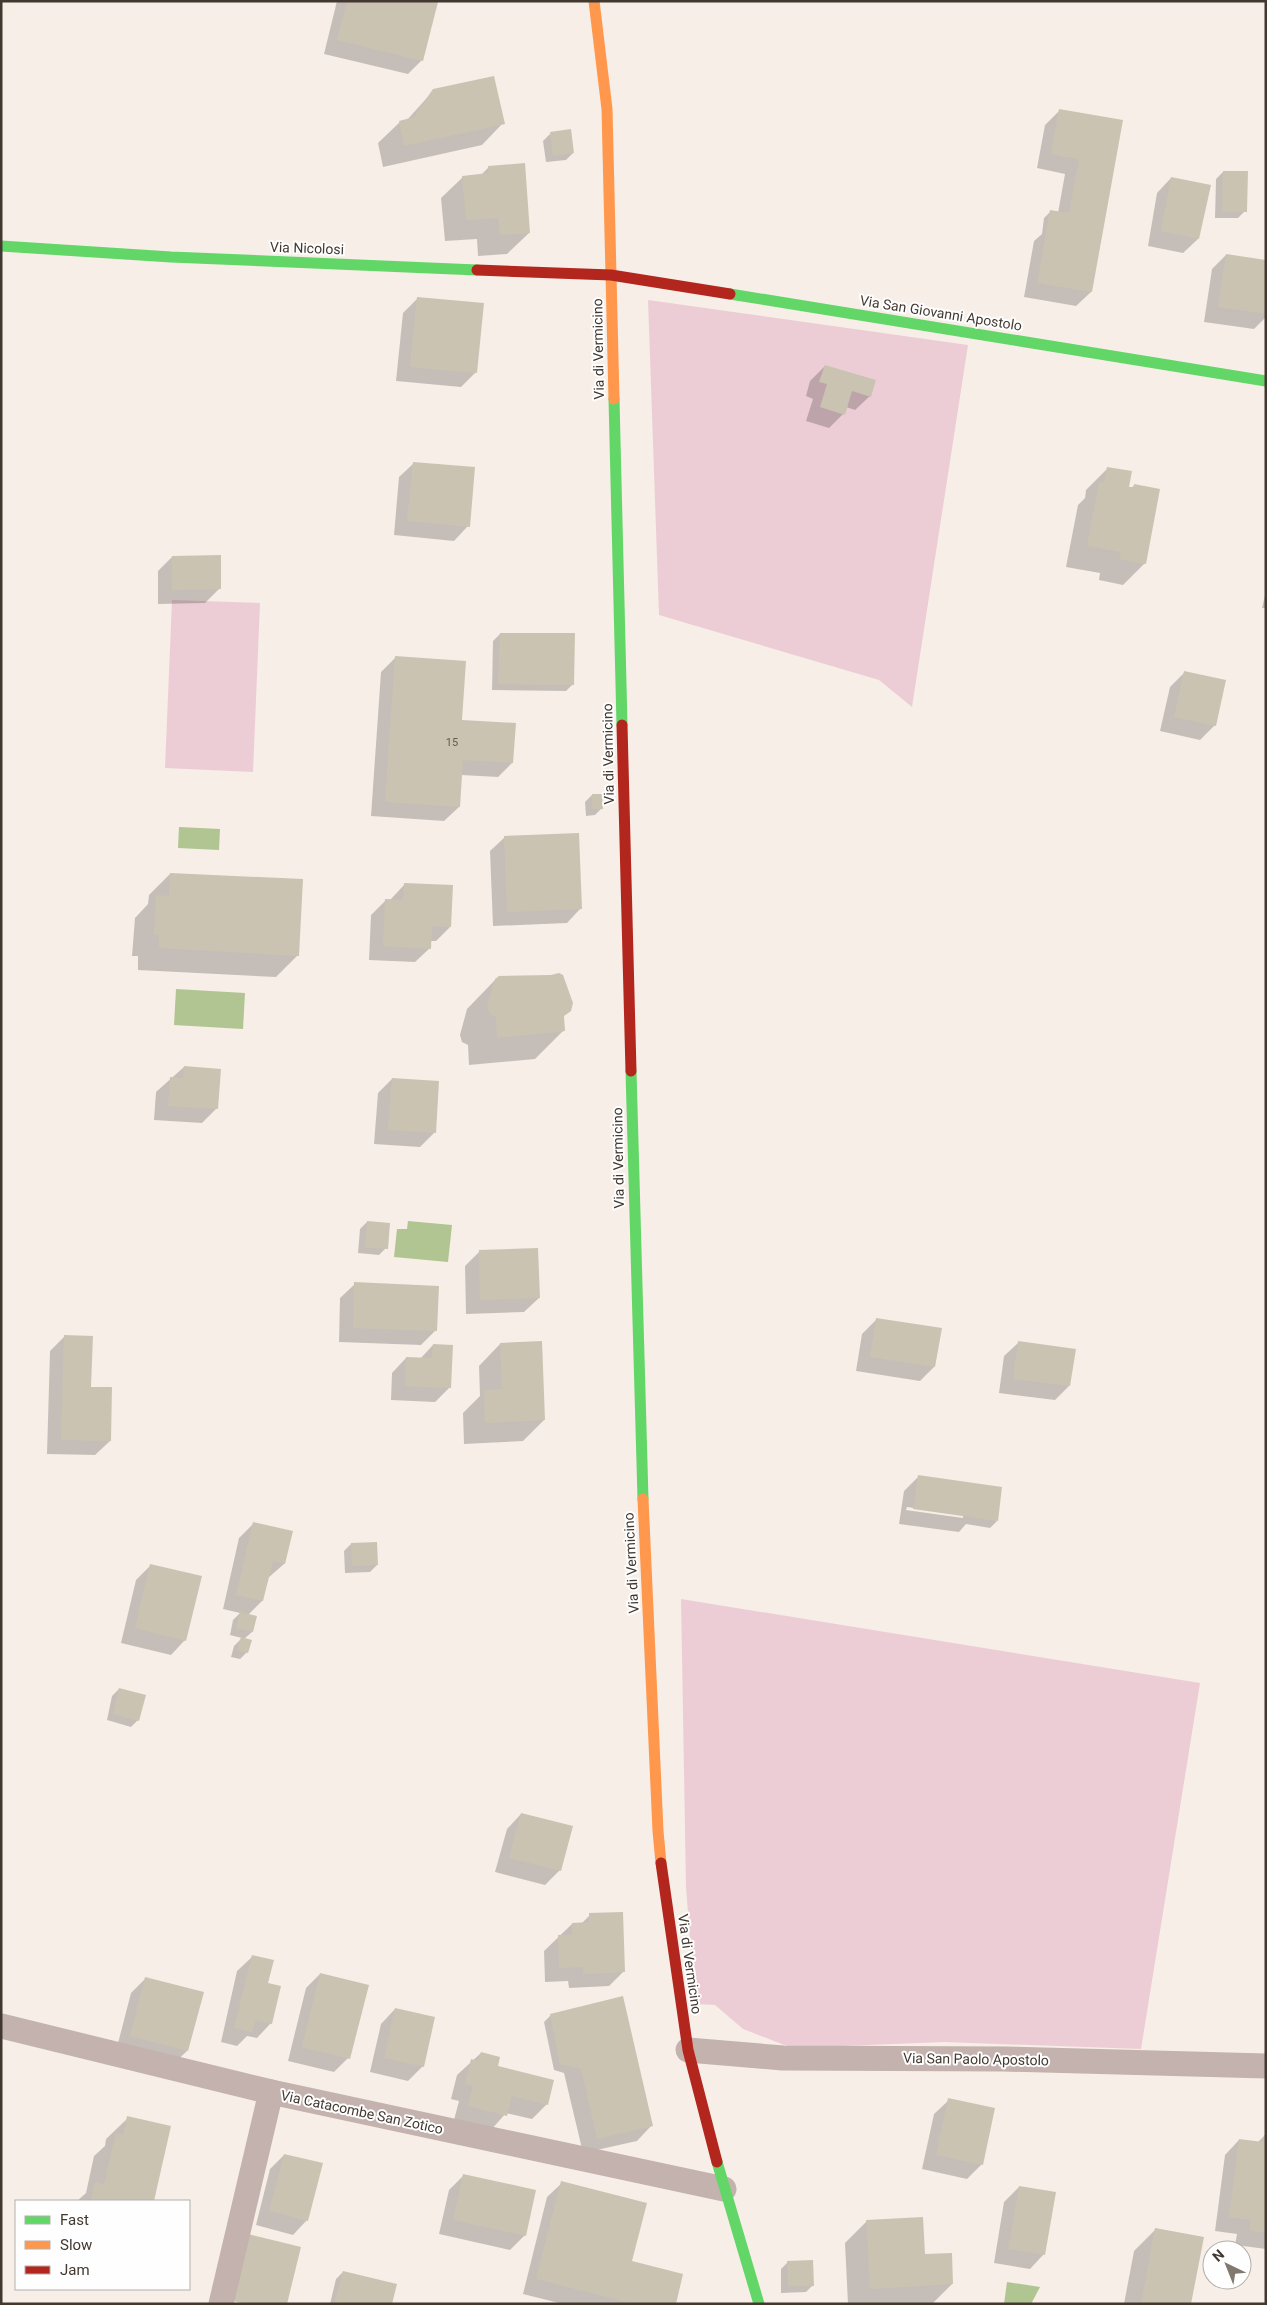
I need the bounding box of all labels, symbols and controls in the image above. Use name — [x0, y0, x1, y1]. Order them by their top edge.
street label: Via Nicolosi — [270, 239, 344, 257]
street label: Via San Giovanni Apostolo — [859, 292, 1023, 334]
street label: Via di Vermicino — [589, 298, 607, 400]
street label: Via di Vermicino — [599, 703, 617, 805]
house number: 15 — [446, 736, 458, 749]
street label: Via di Vermicino — [609, 1107, 627, 1209]
street label: Via di Vermicino — [620, 1512, 642, 1614]
street label: Via di Vermicino — [675, 1913, 705, 2015]
street label: Via San Paolo Apostolo — [903, 2050, 1049, 2068]
street label: Via Catacombe San Zotico — [279, 2087, 445, 2137]
legend — [15, 2200, 190, 2290]
text: Fast — [60, 2211, 89, 2229]
text: Slow — [60, 2236, 92, 2254]
north arrow — [1202, 2240, 1252, 2290]
text: N — [1209, 2246, 1227, 2265]
text: Jam — [60, 2261, 90, 2279]

